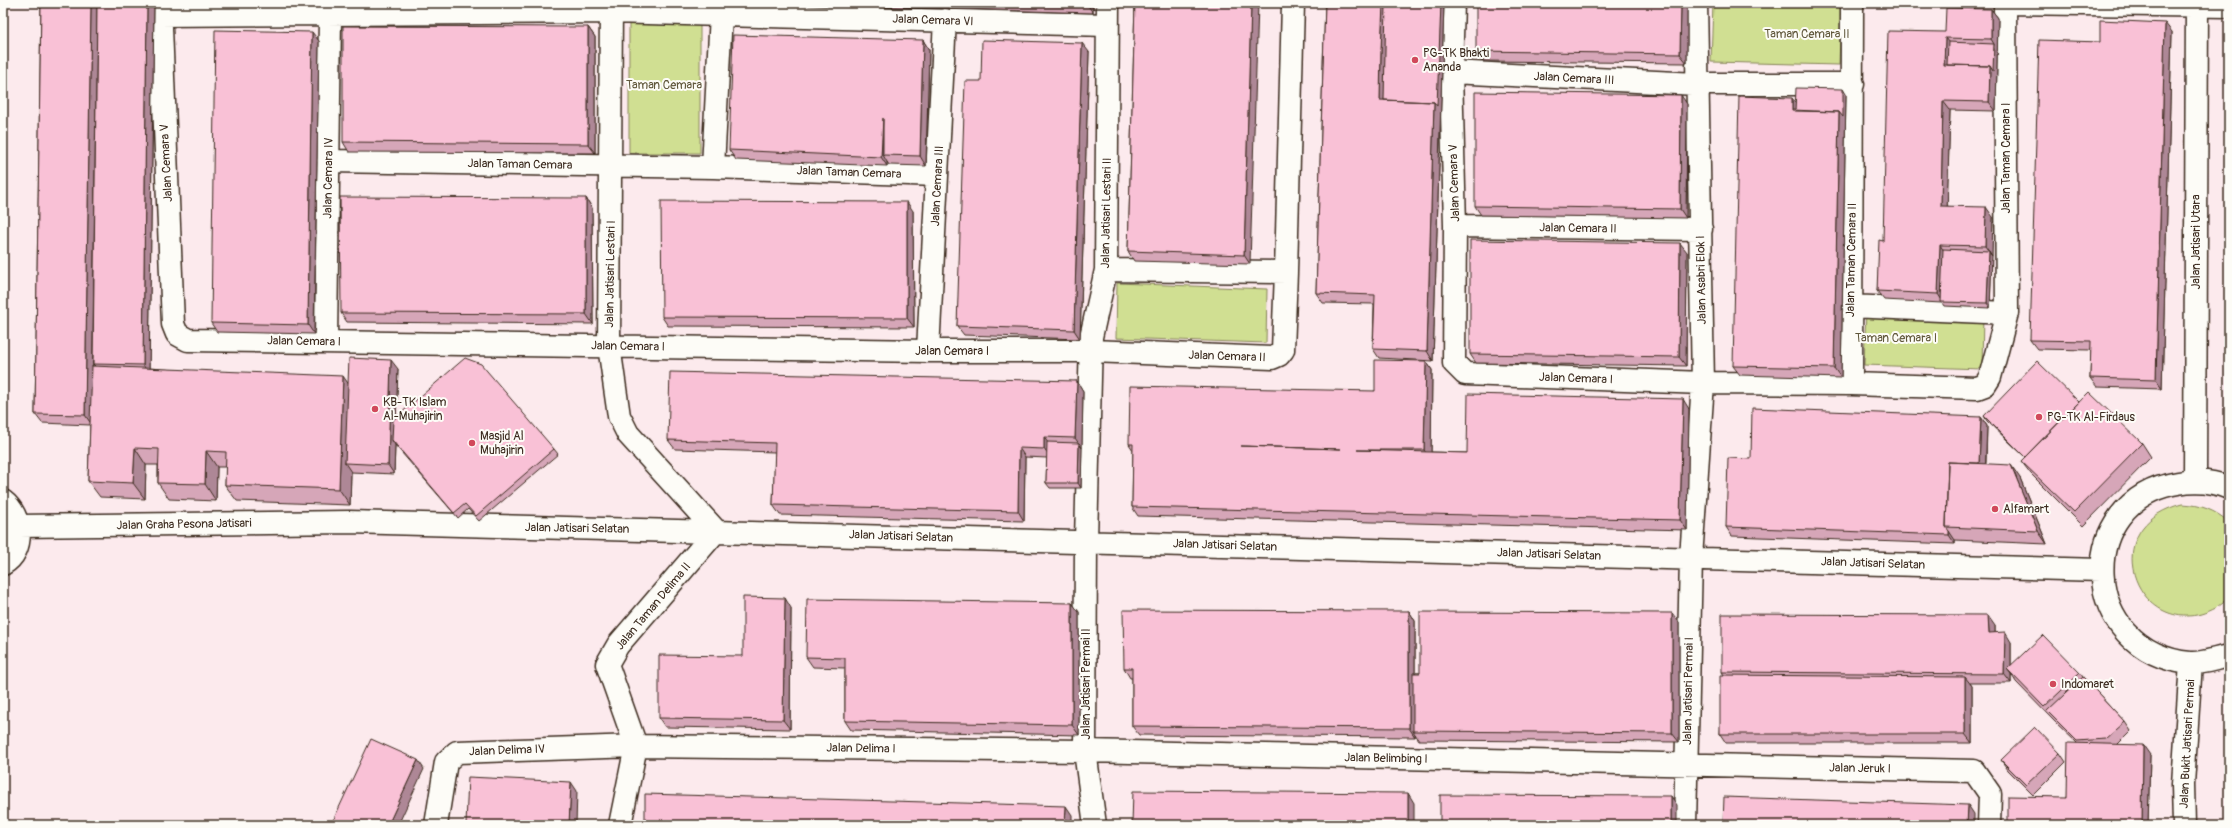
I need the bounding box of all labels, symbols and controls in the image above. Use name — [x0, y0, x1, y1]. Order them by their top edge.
street label: Jalan Cemara VI — [892, 12, 974, 29]
park label: Taman Cemara II — [1764, 27, 1850, 42]
place label: PG-TK Bhakti Ananda — [1423, 46, 1489, 75]
marker: PG-TK Bhakti Ananda — [1410, 55, 1420, 65]
street label: Jalan Cemara III — [1533, 69, 1615, 88]
park label: Taman Cemara — [626, 78, 702, 93]
street label: Jalan Taman Cemara I — [1999, 103, 2014, 213]
street label: Jalan Cemara V — [157, 124, 176, 202]
street label: Jalan Cemara IV — [320, 137, 337, 219]
street label: Jalan Cemara V — [1446, 144, 1463, 222]
street label: Jalan Cemara III — [928, 145, 947, 227]
street label: Jalan Taman Cemara — [467, 156, 573, 173]
street label: Jalan Jatisari Lestari II — [1098, 157, 1115, 269]
street label: Jalan Taman Cemara — [796, 163, 902, 182]
street label: Jalan Jatisari Utara — [2189, 194, 2204, 289]
street label: Jalan Taman Cemara II — [1843, 203, 1860, 317]
street label: Jalan Jatisari Lestari I — [602, 220, 619, 328]
street label: Jalan Cemara II — [1539, 220, 1617, 237]
street label: Jalan Asabri Elok I — [1693, 235, 1710, 325]
park label: Taman Cemara I — [1855, 331, 1937, 346]
street label: Jalan Cemara I — [267, 333, 341, 350]
street label: Jalan Cemara I — [591, 338, 665, 355]
street label: Jalan Cemara I — [915, 344, 989, 359]
street label: Jalan Cemara II — [1188, 348, 1266, 365]
street label: Jalan Cemara I — [1539, 370, 1613, 387]
place label: KB-TK Islam Al-Muhajirin — [383, 395, 447, 424]
marker: KB-TK Islam Al-Muhajirin — [370, 404, 380, 414]
place label: PG-TK Al-Firdaus — [2047, 410, 2136, 425]
marker: PG-TK Al-Firdaus — [2034, 412, 2044, 422]
place label: Masjid Al Muhajirin — [480, 429, 524, 458]
marker: Masjid Al Muhajirin — [467, 438, 477, 448]
place label: Alfamart — [2003, 502, 2049, 517]
marker: Alfamart — [1990, 504, 2000, 514]
street label: Jalan Graha Pesona Jatisari — [116, 516, 252, 533]
street label: Jalan Jatisari Selatan — [525, 520, 630, 537]
street label: Jalan Jatisari Selatan — [848, 527, 954, 546]
street label: Jalan Jatisari Selatan — [1172, 536, 1278, 555]
street label: Jalan Jatisari Selatan — [1496, 545, 1602, 564]
street label: Jalan Jatisari Selatan — [1820, 554, 1926, 573]
street label: Jalan Taman Delima II — [612, 560, 694, 653]
street label: Jalan Jatisari Permai II — [1079, 628, 1094, 740]
street label: Jalan Jatisari Permai I — [1680, 637, 1697, 745]
place label: Indomaret — [2061, 677, 2114, 692]
marker: Indomaret — [2048, 679, 2058, 689]
street label: Jalan Bukit Jatisari Permai — [2177, 679, 2198, 809]
street label: Jalan Delima I — [826, 740, 896, 757]
street label: Jalan Delima IV — [469, 742, 545, 759]
street label: Jalan Belimbing I — [1344, 750, 1428, 767]
street label: Jalan Jeruk I — [1829, 760, 1891, 777]

